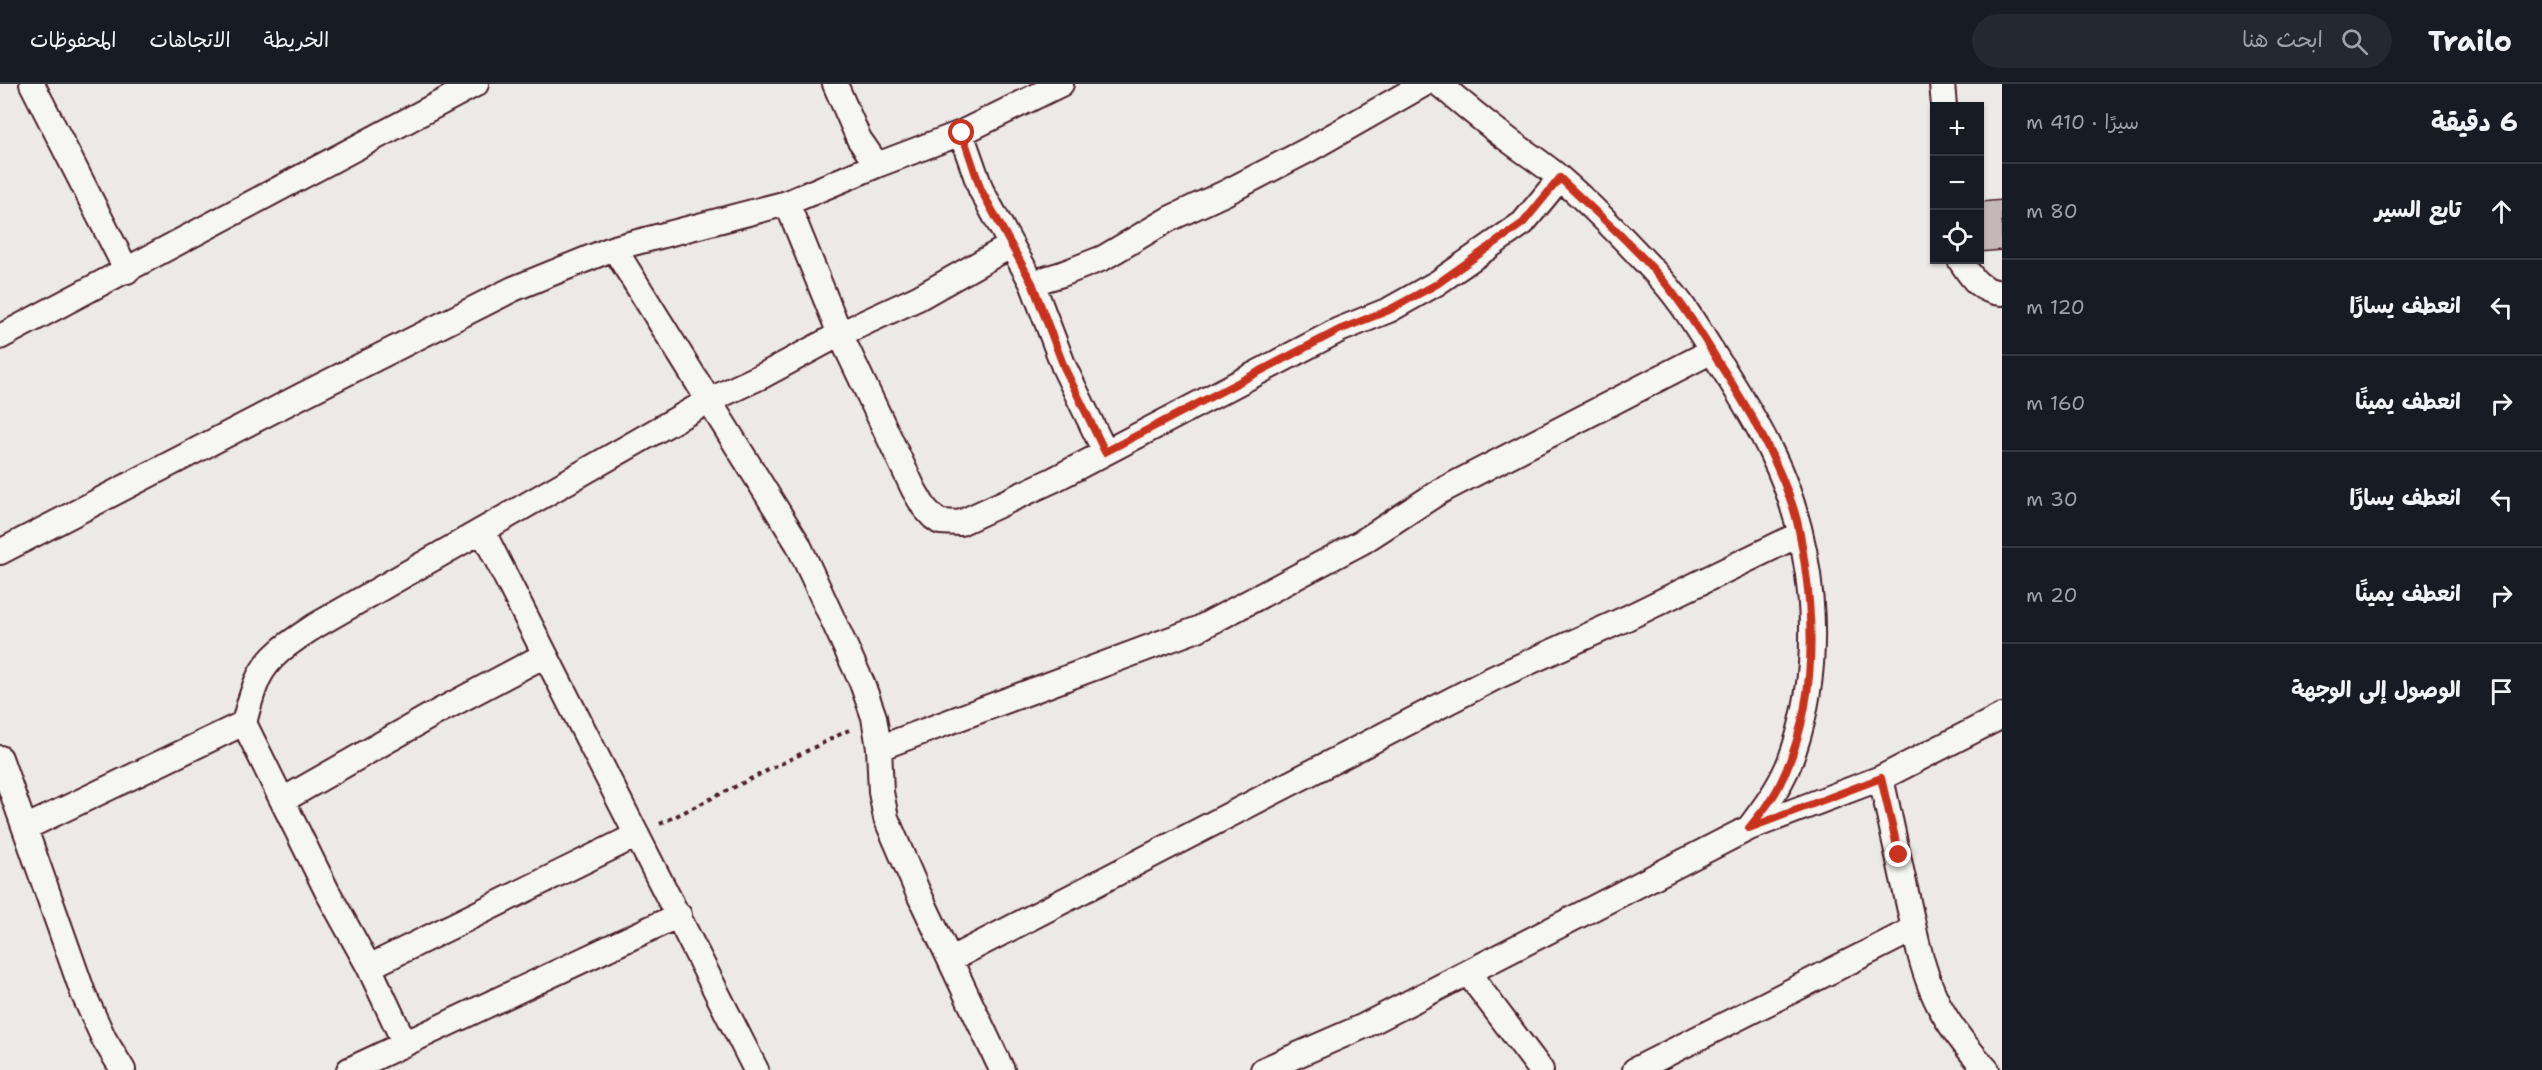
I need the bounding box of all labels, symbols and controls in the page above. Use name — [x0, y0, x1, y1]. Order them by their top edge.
search box — [1972, 14, 2392, 68]
text: Trailo — [2428, 22, 2512, 60]
text: ابحث هنا — [2242, 25, 2323, 54]
icon: search — [2338, 25, 2371, 58]
text: المحفوظات — [30, 26, 116, 54]
text: الاتجاهات — [149, 26, 231, 54]
text: الخريطة — [264, 26, 329, 54]
map controls — [1930, 102, 1984, 264]
button: + — [1930, 102, 1984, 156]
text: 6 دقيقة — [2431, 104, 2518, 139]
text: سيرًا · 410 m — [2026, 109, 2139, 135]
route start — [948, 119, 974, 145]
button: − — [1930, 156, 1984, 210]
text: تابع السير — [2375, 195, 2461, 224]
icon: ahead — [2485, 195, 2518, 228]
text: 80 m — [2026, 198, 2078, 224]
button: locate — [1930, 210, 1984, 264]
text: انعطف يسارًا — [2349, 291, 2461, 320]
icon: left — [2485, 291, 2518, 324]
text: 120 m — [2026, 294, 2085, 320]
text: انعطف يمينًا — [2355, 387, 2461, 416]
icon: right — [2485, 387, 2518, 420]
text: 160 m — [2026, 390, 2085, 416]
text: انعطف يسارًا — [2349, 483, 2461, 512]
icon: left — [2485, 483, 2518, 516]
text: 30 m — [2026, 486, 2078, 512]
text: انعطف يمينًا — [2355, 579, 2461, 608]
icon: right — [2485, 579, 2518, 612]
text: 20 m — [2026, 582, 2077, 608]
text: الوصول إلى الوجهة — [2291, 675, 2461, 704]
icon: arrive — [2485, 675, 2518, 708]
route end — [1885, 841, 1911, 867]

